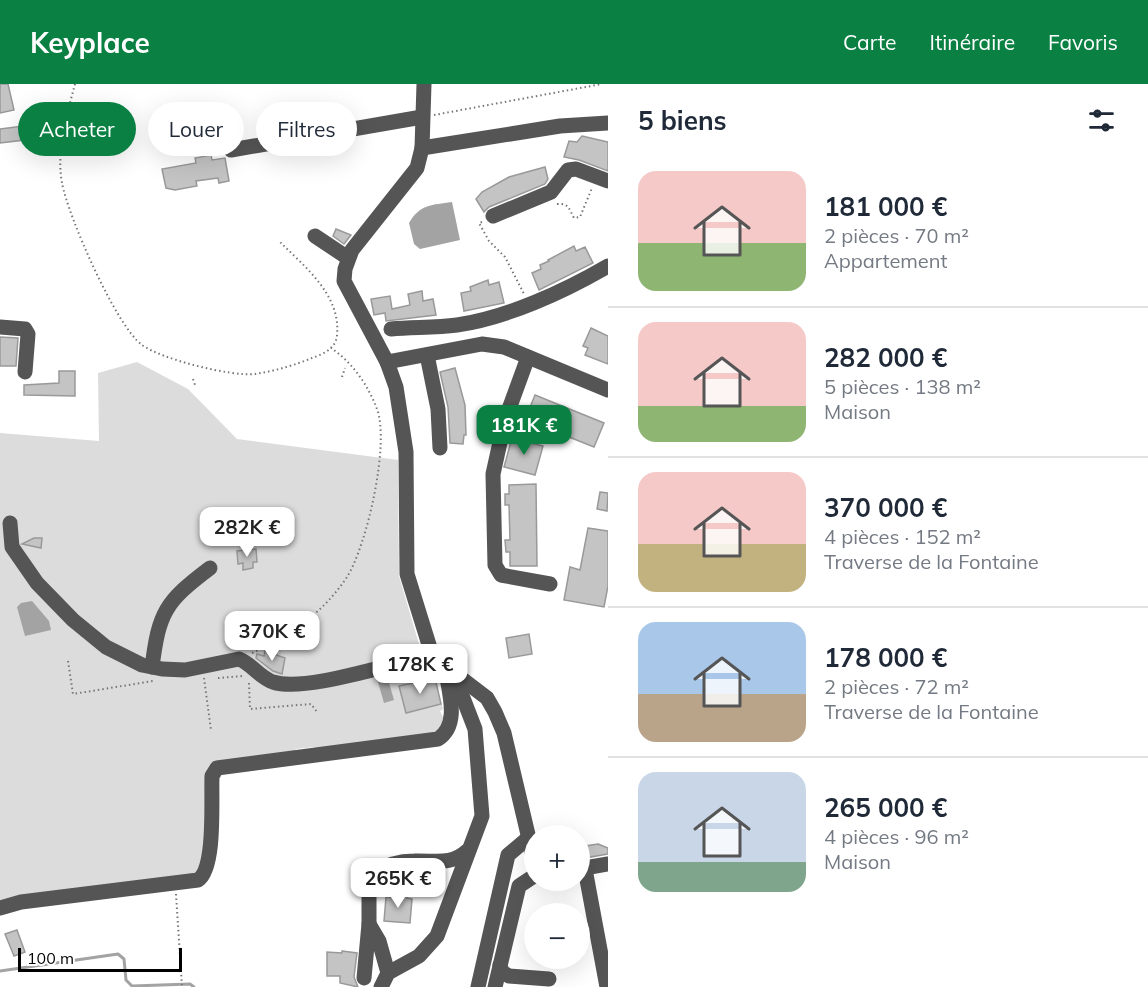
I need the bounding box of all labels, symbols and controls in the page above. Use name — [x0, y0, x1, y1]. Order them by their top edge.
text: Keyplace — [30, 25, 150, 60]
text: Carte — [843, 29, 897, 55]
text: Itinéraire — [930, 29, 1015, 55]
text: Favoris — [1048, 29, 1118, 55]
chip: Acheter — [18, 102, 136, 156]
chip: Louer — [148, 102, 244, 156]
chip: Filtres — [256, 102, 357, 156]
text: 5 biens — [638, 104, 727, 137]
icon: filters — [1085, 104, 1118, 137]
text: 181 000 € — [824, 190, 947, 223]
icon: home — [686, 195, 758, 267]
text: 2 pièces · 70 m² — [824, 223, 969, 248]
text: Appartement — [824, 248, 947, 273]
text: 282 000 € — [824, 341, 947, 374]
icon: home — [686, 346, 758, 418]
text: 5 pièces · 138 m² — [824, 374, 981, 399]
text: Maison — [824, 399, 891, 424]
pin: 181K € — [475, 405, 573, 456]
text: 181K € — [491, 412, 557, 437]
text: 370 000 € — [824, 491, 947, 524]
icon: home — [686, 496, 758, 568]
pin: 282K € — [198, 507, 296, 558]
text: 282K € — [214, 514, 280, 539]
text: 4 pièces · 152 m² — [824, 524, 981, 549]
text: Traverse de la Fontaine — [824, 549, 1039, 574]
pin: 370K € — [223, 611, 321, 662]
text: 370K € — [239, 618, 305, 643]
text: 178 000 € — [824, 641, 947, 674]
pin: 178K € — [371, 644, 469, 695]
icon: home — [686, 646, 758, 718]
text: 178K € — [387, 651, 453, 676]
text: 2 pièces · 72 m² — [824, 674, 969, 699]
text: Traverse de la Fontaine — [824, 699, 1039, 724]
text: 265 000 € — [824, 791, 947, 824]
icon: home — [686, 796, 758, 868]
text: 4 pièces · 96 m² — [824, 824, 969, 849]
map controls — [524, 825, 590, 969]
button: + — [524, 825, 590, 891]
text: Maison — [824, 849, 891, 874]
pin: 265K € — [349, 858, 447, 909]
text: 265K € — [365, 865, 431, 890]
button: − — [524, 903, 590, 969]
scale bar — [18, 945, 182, 972]
text: 100 m — [27, 948, 74, 968]

